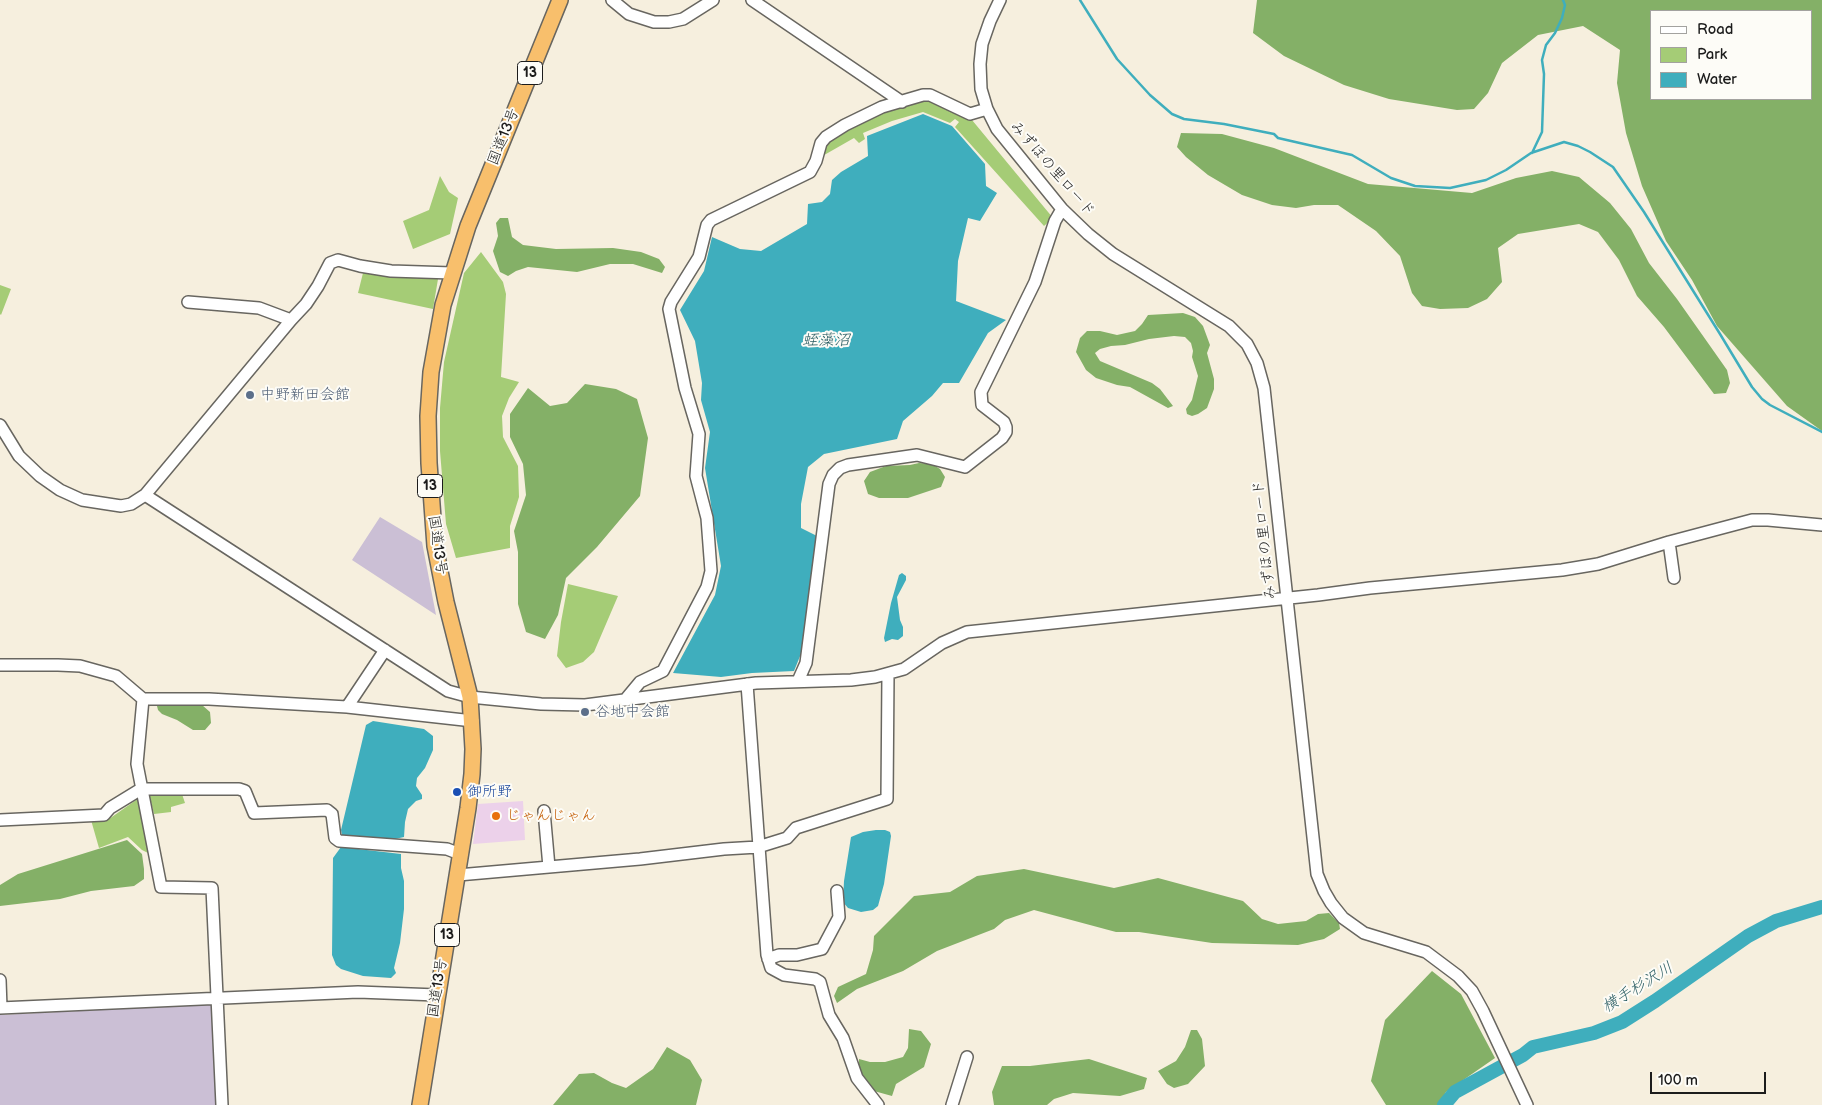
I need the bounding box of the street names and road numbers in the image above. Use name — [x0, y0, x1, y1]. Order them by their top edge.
road number: 13 — [518, 62, 542, 84]
street label: 国道13号 — [484, 106, 524, 168]
street label: みずほの里ロード — [1006, 118, 1098, 220]
road number: 13 — [418, 474, 442, 498]
street label: みずほの里ロード — [1250, 479, 1280, 601]
street label: 国道13号 — [424, 514, 450, 576]
road number: 13 — [434, 924, 460, 946]
street label: 国道13号 — [424, 957, 452, 1019]

